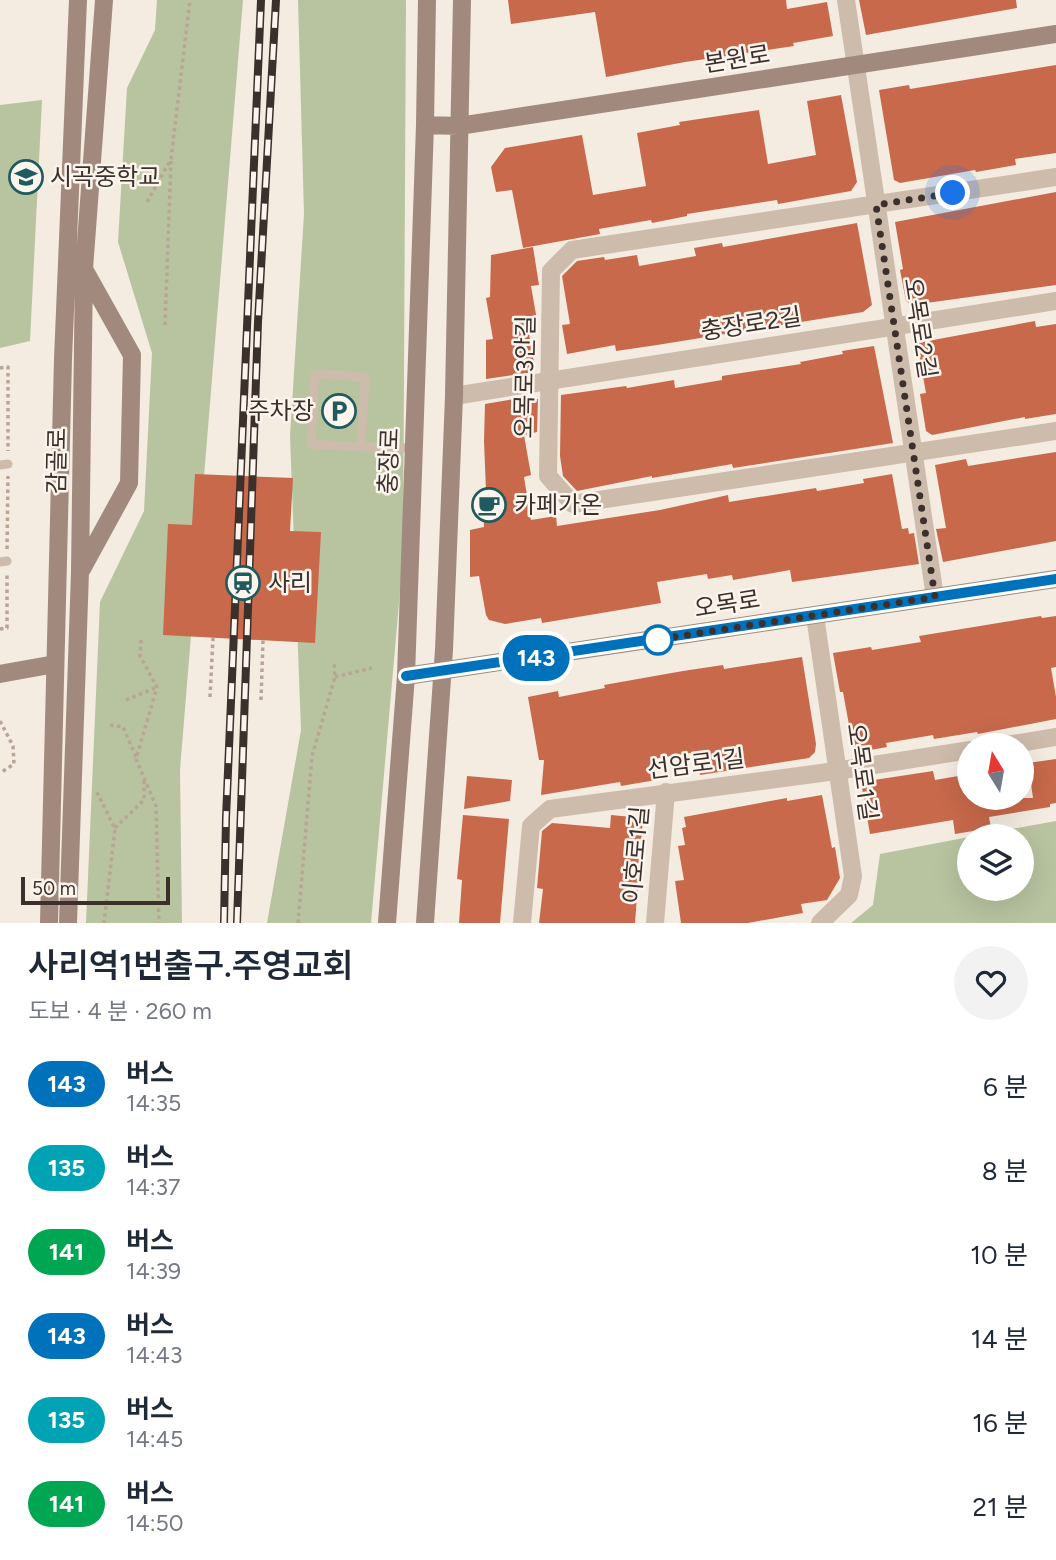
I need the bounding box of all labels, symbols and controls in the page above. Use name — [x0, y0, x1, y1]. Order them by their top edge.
street label: 본원로 — [702, 39, 772, 78]
school or university icon: 시곡중학교 — [7, 158, 45, 196]
place label: 시곡중학교 — [50, 162, 160, 191]
your location — [935, 175, 970, 210]
street label: 오목로2길 — [898, 275, 943, 380]
street label: 충장로2길 — [698, 301, 803, 346]
street label: 오목로3안길 — [509, 315, 540, 439]
parking icon: 주차장 — [320, 392, 358, 430]
place label: 주차장 — [248, 396, 314, 425]
street label: 충장로 — [373, 427, 404, 495]
street label: 감골로 — [41, 428, 72, 494]
cafe icon: 카페가온 — [470, 486, 508, 524]
place label: 카페가온 — [514, 490, 602, 519]
station icon: 사리 — [224, 564, 262, 602]
place label: 사리 — [268, 568, 312, 597]
street label: 오목로 — [692, 584, 762, 623]
unlabelled marker — [643, 625, 673, 655]
line badge: 143 — [496, 635, 576, 681]
text: 143 — [517, 643, 555, 672]
street label: 오목로1길 — [841, 721, 884, 823]
north arrow — [957, 733, 1034, 810]
map controls — [957, 733, 1034, 901]
street label: 선암로1길 — [645, 743, 746, 784]
street label: 이호로1길 — [617, 805, 654, 905]
button: layers — [957, 824, 1034, 901]
scale bar — [21, 874, 170, 906]
text: 50 m — [32, 877, 76, 900]
text: 사리역1번출구.주영교회 — [28, 946, 353, 985]
button: heart — [954, 946, 1028, 1020]
text: 도보 · 4 분 · 260 m — [28, 997, 212, 1025]
text: 버스 — [126, 1057, 174, 1089]
text: 143 — [47, 1069, 86, 1098]
text: 6 분 — [983, 1071, 1028, 1103]
text: 14:35 — [126, 1089, 181, 1117]
text: 버스 — [126, 1141, 174, 1173]
text: 135 — [48, 1153, 85, 1182]
text: 8 분 — [982, 1155, 1028, 1187]
text: 14:37 — [126, 1173, 180, 1201]
text: 버스 — [126, 1225, 174, 1257]
text: 141 — [49, 1237, 84, 1266]
text: 10 분 — [970, 1239, 1028, 1271]
text: 14:39 — [126, 1257, 181, 1285]
text: 버스 — [126, 1309, 174, 1341]
text: 143 — [47, 1321, 86, 1350]
text: 14 분 — [971, 1323, 1028, 1355]
text: 14:43 — [126, 1341, 182, 1369]
text: 버스 — [126, 1393, 174, 1425]
text: 135 — [48, 1405, 85, 1434]
text: 16 분 — [972, 1407, 1028, 1439]
text: 14:45 — [126, 1425, 183, 1453]
text: 버스 — [126, 1477, 174, 1509]
text: 141 — [49, 1489, 84, 1518]
text: 21 분 — [972, 1491, 1028, 1523]
text: 14:50 — [126, 1509, 184, 1537]

